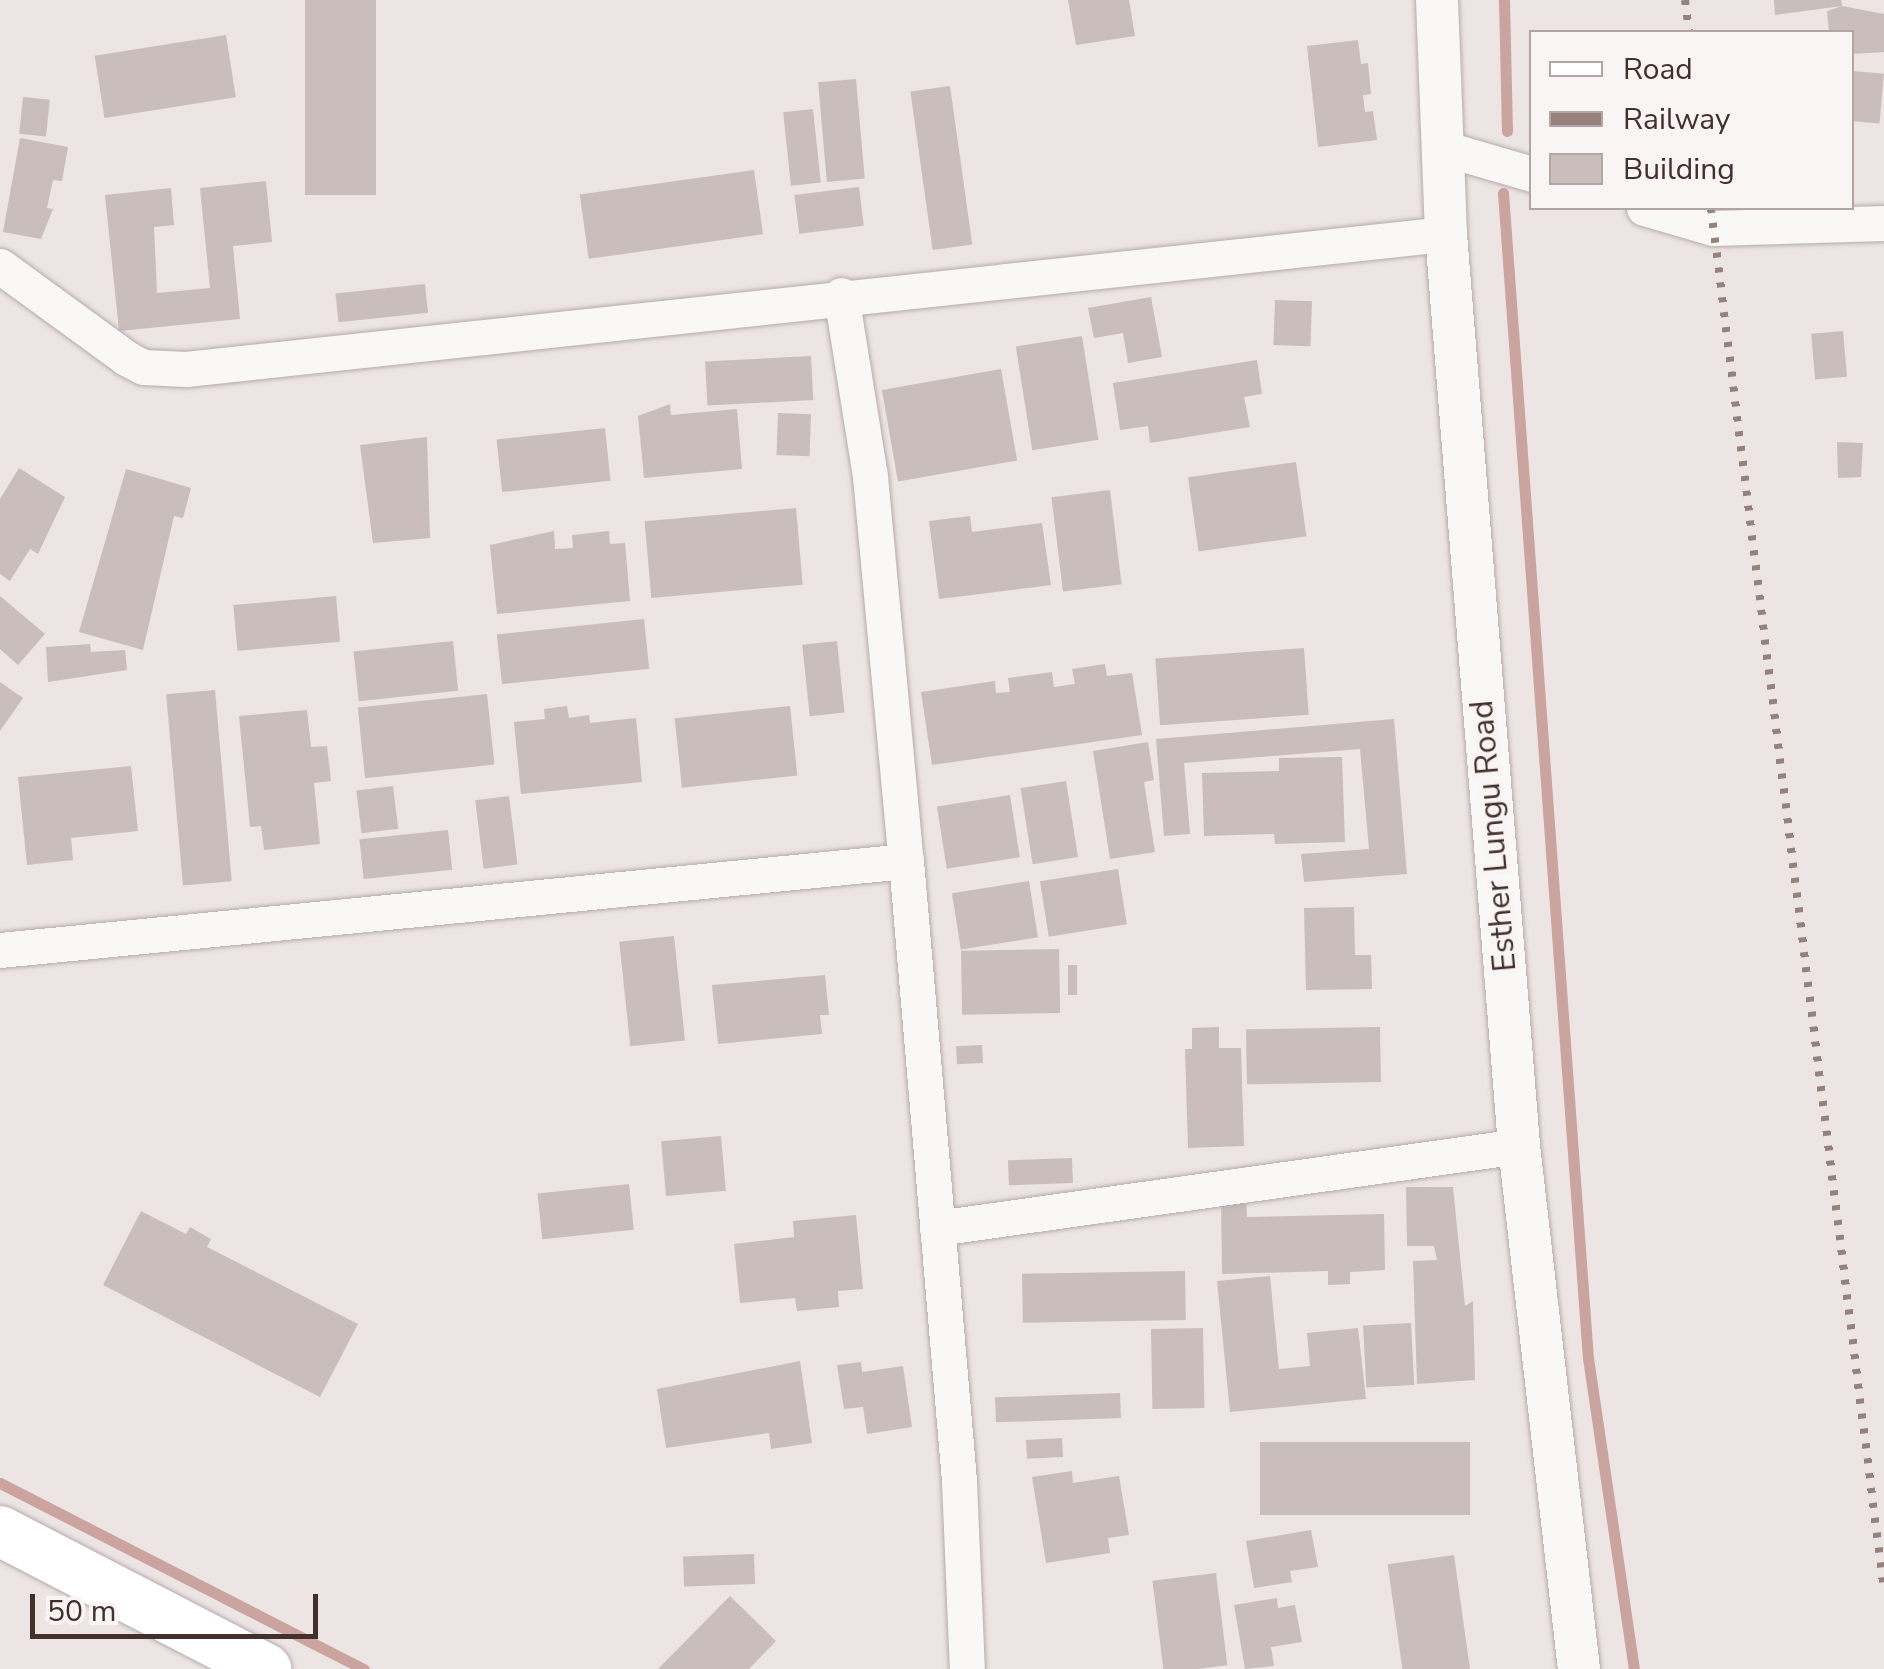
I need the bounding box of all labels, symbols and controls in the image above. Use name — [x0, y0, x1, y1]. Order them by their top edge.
legend — [1529, 30, 1854, 210]
text: Road — [1623, 49, 1693, 90]
text: Railway — [1623, 99, 1731, 140]
text: Building — [1623, 149, 1735, 190]
street label: Esther Lungu Road — [1463, 699, 1525, 973]
scale bar — [35, 1574, 322, 1636]
text: 50 m — [47, 1591, 116, 1632]

